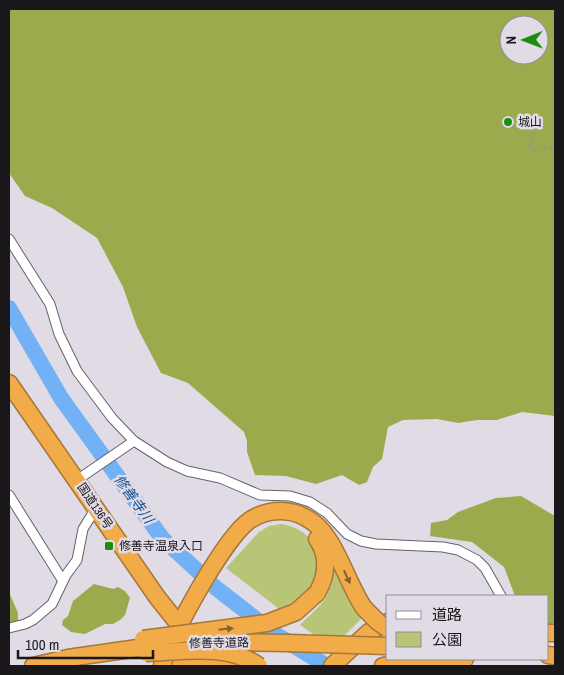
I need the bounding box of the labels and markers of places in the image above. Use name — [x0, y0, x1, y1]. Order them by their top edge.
place label: 城山 — [518, 114, 542, 130]
marker: 城山 — [502, 116, 514, 128]
place label: 修善寺温泉入口 — [119, 538, 203, 554]
marker: 修善寺温泉入口 — [103, 540, 115, 552]

